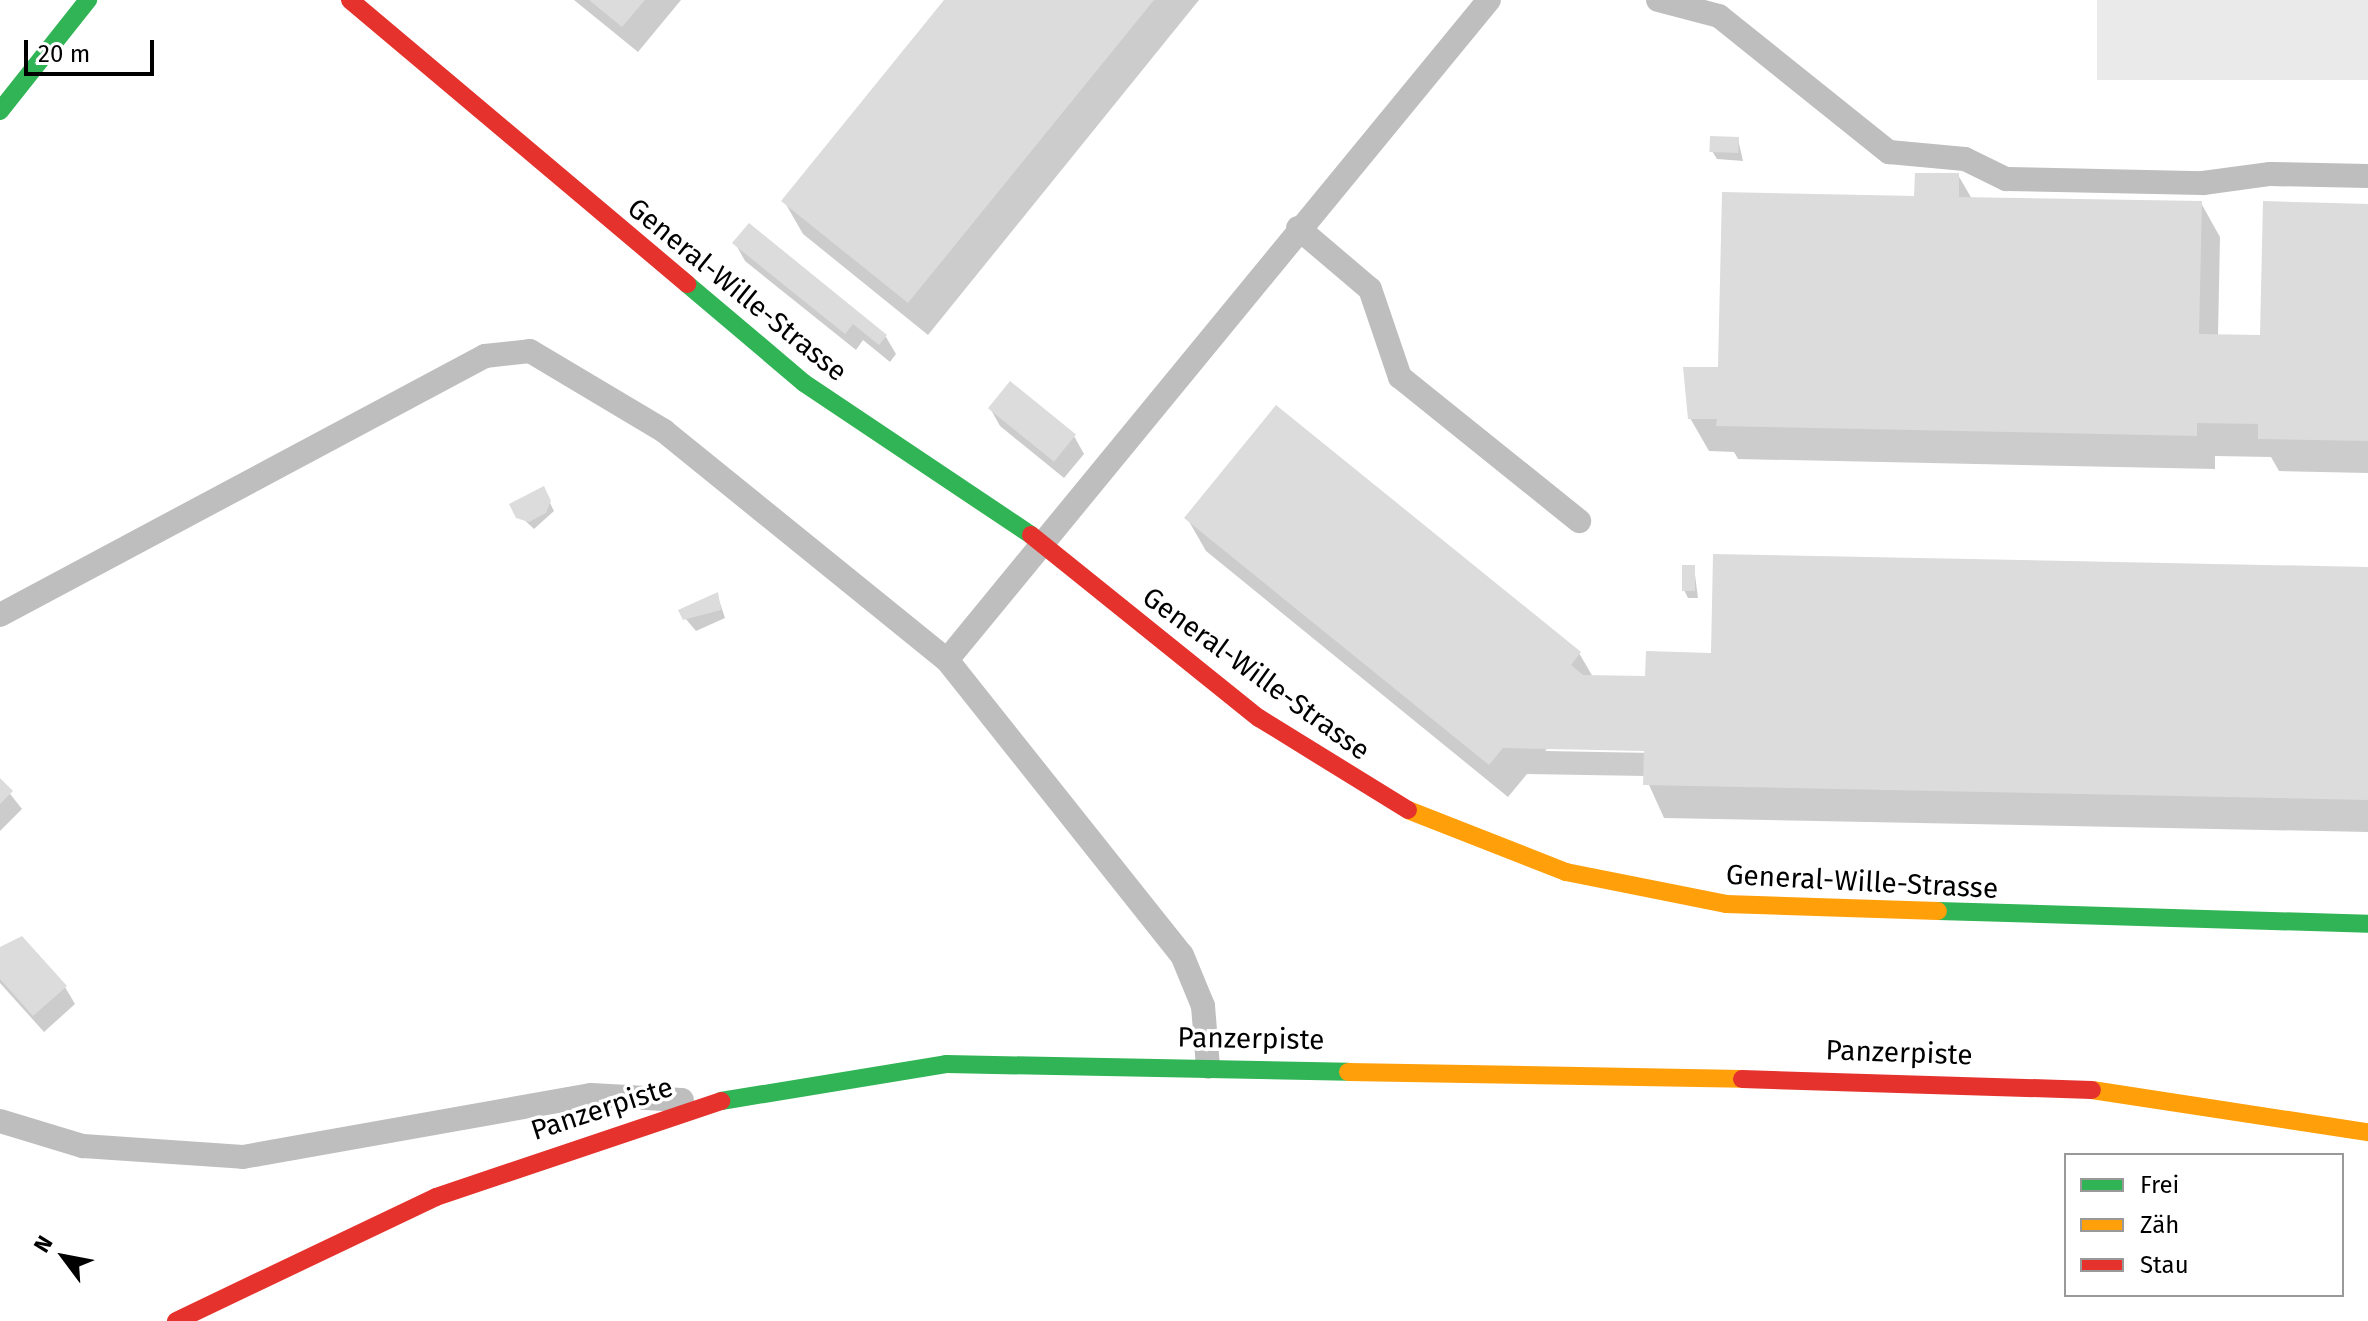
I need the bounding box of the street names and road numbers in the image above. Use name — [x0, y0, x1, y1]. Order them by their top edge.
street label: General-Wille-Strasse — [621, 191, 853, 389]
street label: General-Wille-Strasse — [1136, 580, 1376, 768]
street label: General-Wille-Strasse — [1725, 858, 1999, 906]
street label: Panzerpiste — [1177, 1021, 1325, 1057]
street label: Panzerpiste — [1825, 1034, 1973, 1072]
street label: Panzerpiste — [527, 1070, 677, 1148]

